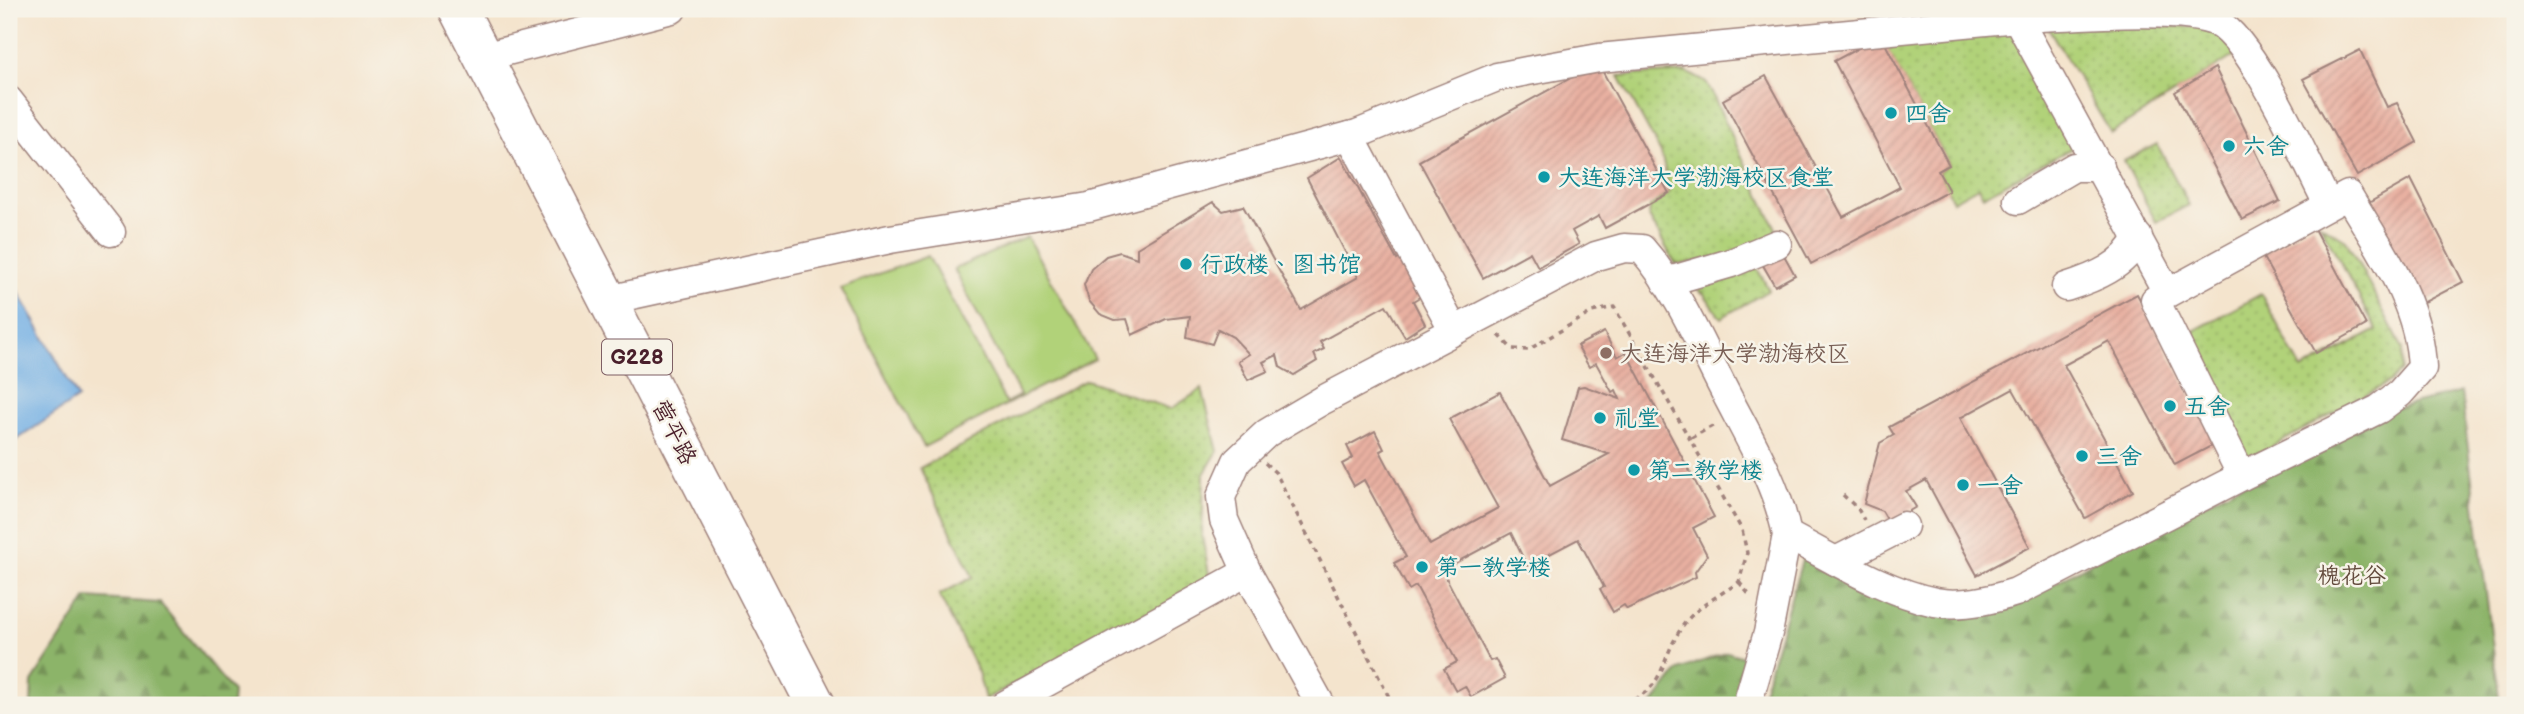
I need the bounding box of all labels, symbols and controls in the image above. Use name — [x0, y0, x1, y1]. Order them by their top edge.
place label: 四舍 — [1905, 100, 1951, 128]
marker: 四舍 — [1883, 105, 1899, 121]
place label: 六舍 — [2243, 133, 2289, 161]
marker: 六舍 — [2221, 138, 2237, 154]
place label: 大连海洋大学渤海校区食堂 — [1558, 164, 1834, 192]
marker: 大连海洋大学渤海校区食堂 — [1536, 169, 1552, 185]
place label: 行政楼、图书馆 — [1200, 251, 1361, 279]
marker: 行政楼、图书馆 — [1178, 256, 1194, 272]
road number: G228 — [602, 340, 672, 374]
place label: 大连海洋大学渤海校区 — [1620, 340, 1850, 368]
marker: 大连海洋大学渤海校区 — [1598, 345, 1614, 361]
place label: 五舍 — [2184, 393, 2230, 421]
street label: 营平路 — [646, 395, 702, 470]
marker: 五舍 — [2162, 398, 2178, 414]
place label: 礼堂 — [1614, 405, 1660, 433]
marker: 礼堂 — [1592, 410, 1608, 426]
place label: 三舍 — [2096, 443, 2142, 471]
marker: 三舍 — [2074, 448, 2090, 464]
place label: 第二教学楼 — [1648, 457, 1763, 485]
marker: 第二教学楼 — [1626, 462, 1642, 478]
place label: 一舍 — [1977, 472, 2023, 500]
marker: 一舍 — [1955, 477, 1971, 493]
place label: 第一教学楼 — [1436, 554, 1551, 582]
marker: 第一教学楼 — [1414, 559, 1430, 575]
park label: 槐花谷 — [2318, 562, 2387, 590]

